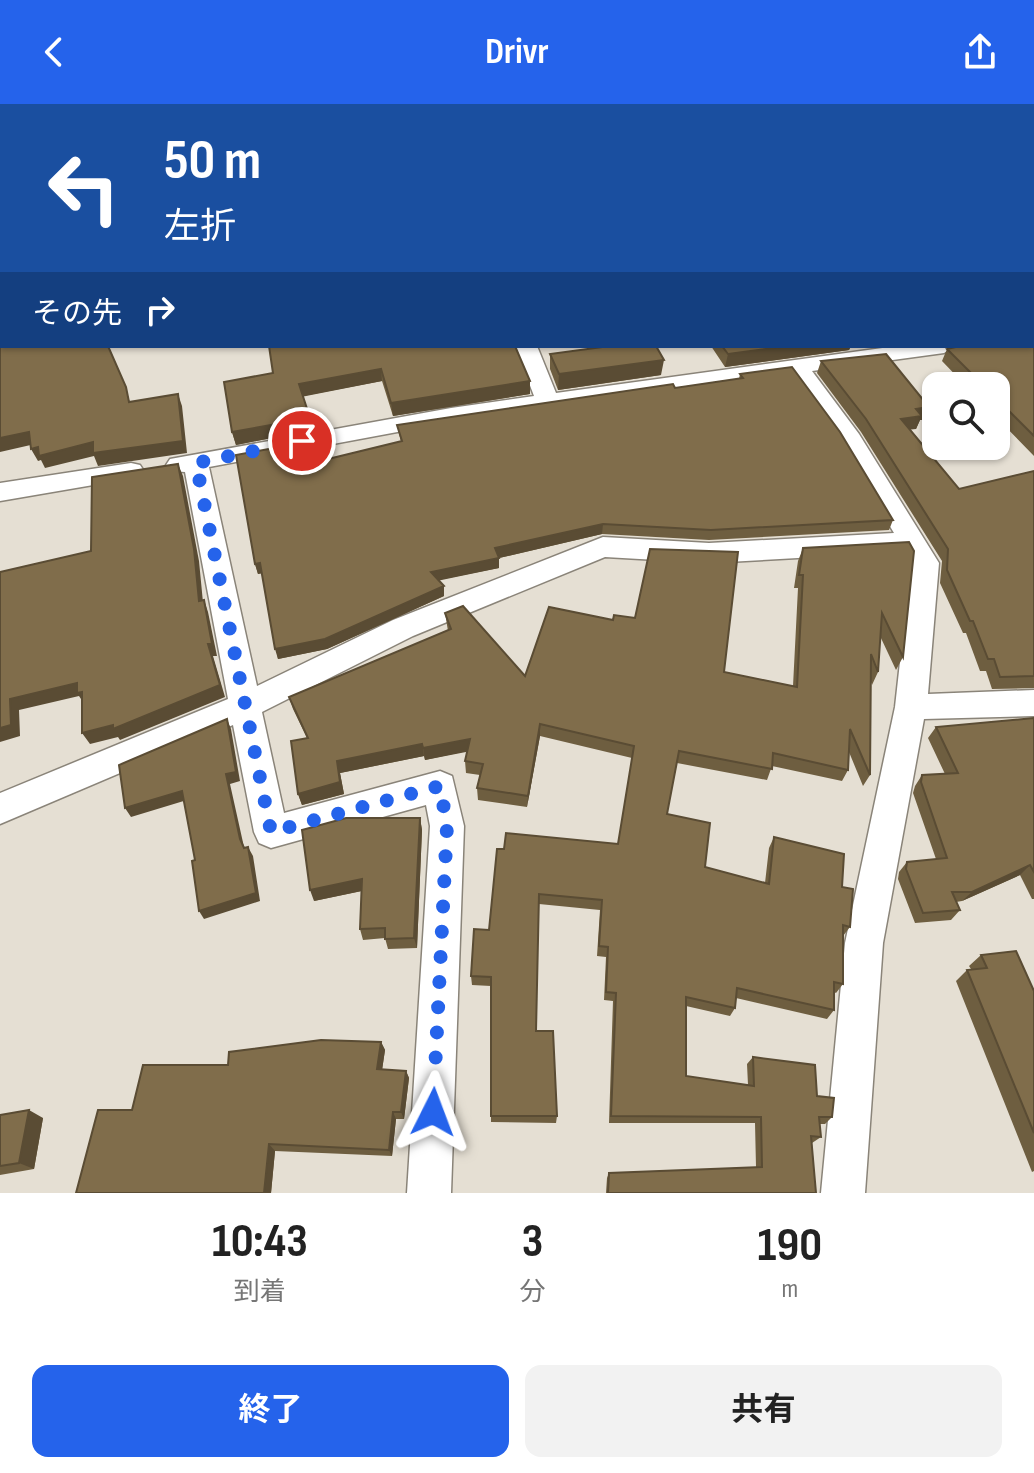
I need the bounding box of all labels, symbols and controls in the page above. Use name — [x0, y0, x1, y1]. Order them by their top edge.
icon: back — [32, 30, 76, 74]
icon: share — [958, 30, 1002, 74]
text: Drivr — [485, 31, 549, 74]
text: 50 m — [164, 128, 261, 195]
icon: left — [32, 136, 136, 240]
text: 左折 — [164, 206, 236, 249]
icon: right — [138, 288, 182, 332]
text: その先 — [32, 296, 122, 332]
map controls — [922, 372, 1010, 460]
button: search — [922, 372, 1010, 460]
pin — [268, 407, 336, 475]
icon: arrive — [280, 419, 324, 463]
position arrow — [391, 1070, 475, 1154]
text: 10:43 — [212, 1213, 308, 1270]
text: 3 — [522, 1213, 543, 1270]
text: 190 — [758, 1217, 822, 1274]
text: m — [781, 1274, 798, 1305]
text: 到着 — [234, 1277, 286, 1308]
text: 分 — [520, 1277, 546, 1308]
button: 終了 — [32, 1365, 509, 1457]
button: 共有 — [525, 1365, 1002, 1457]

